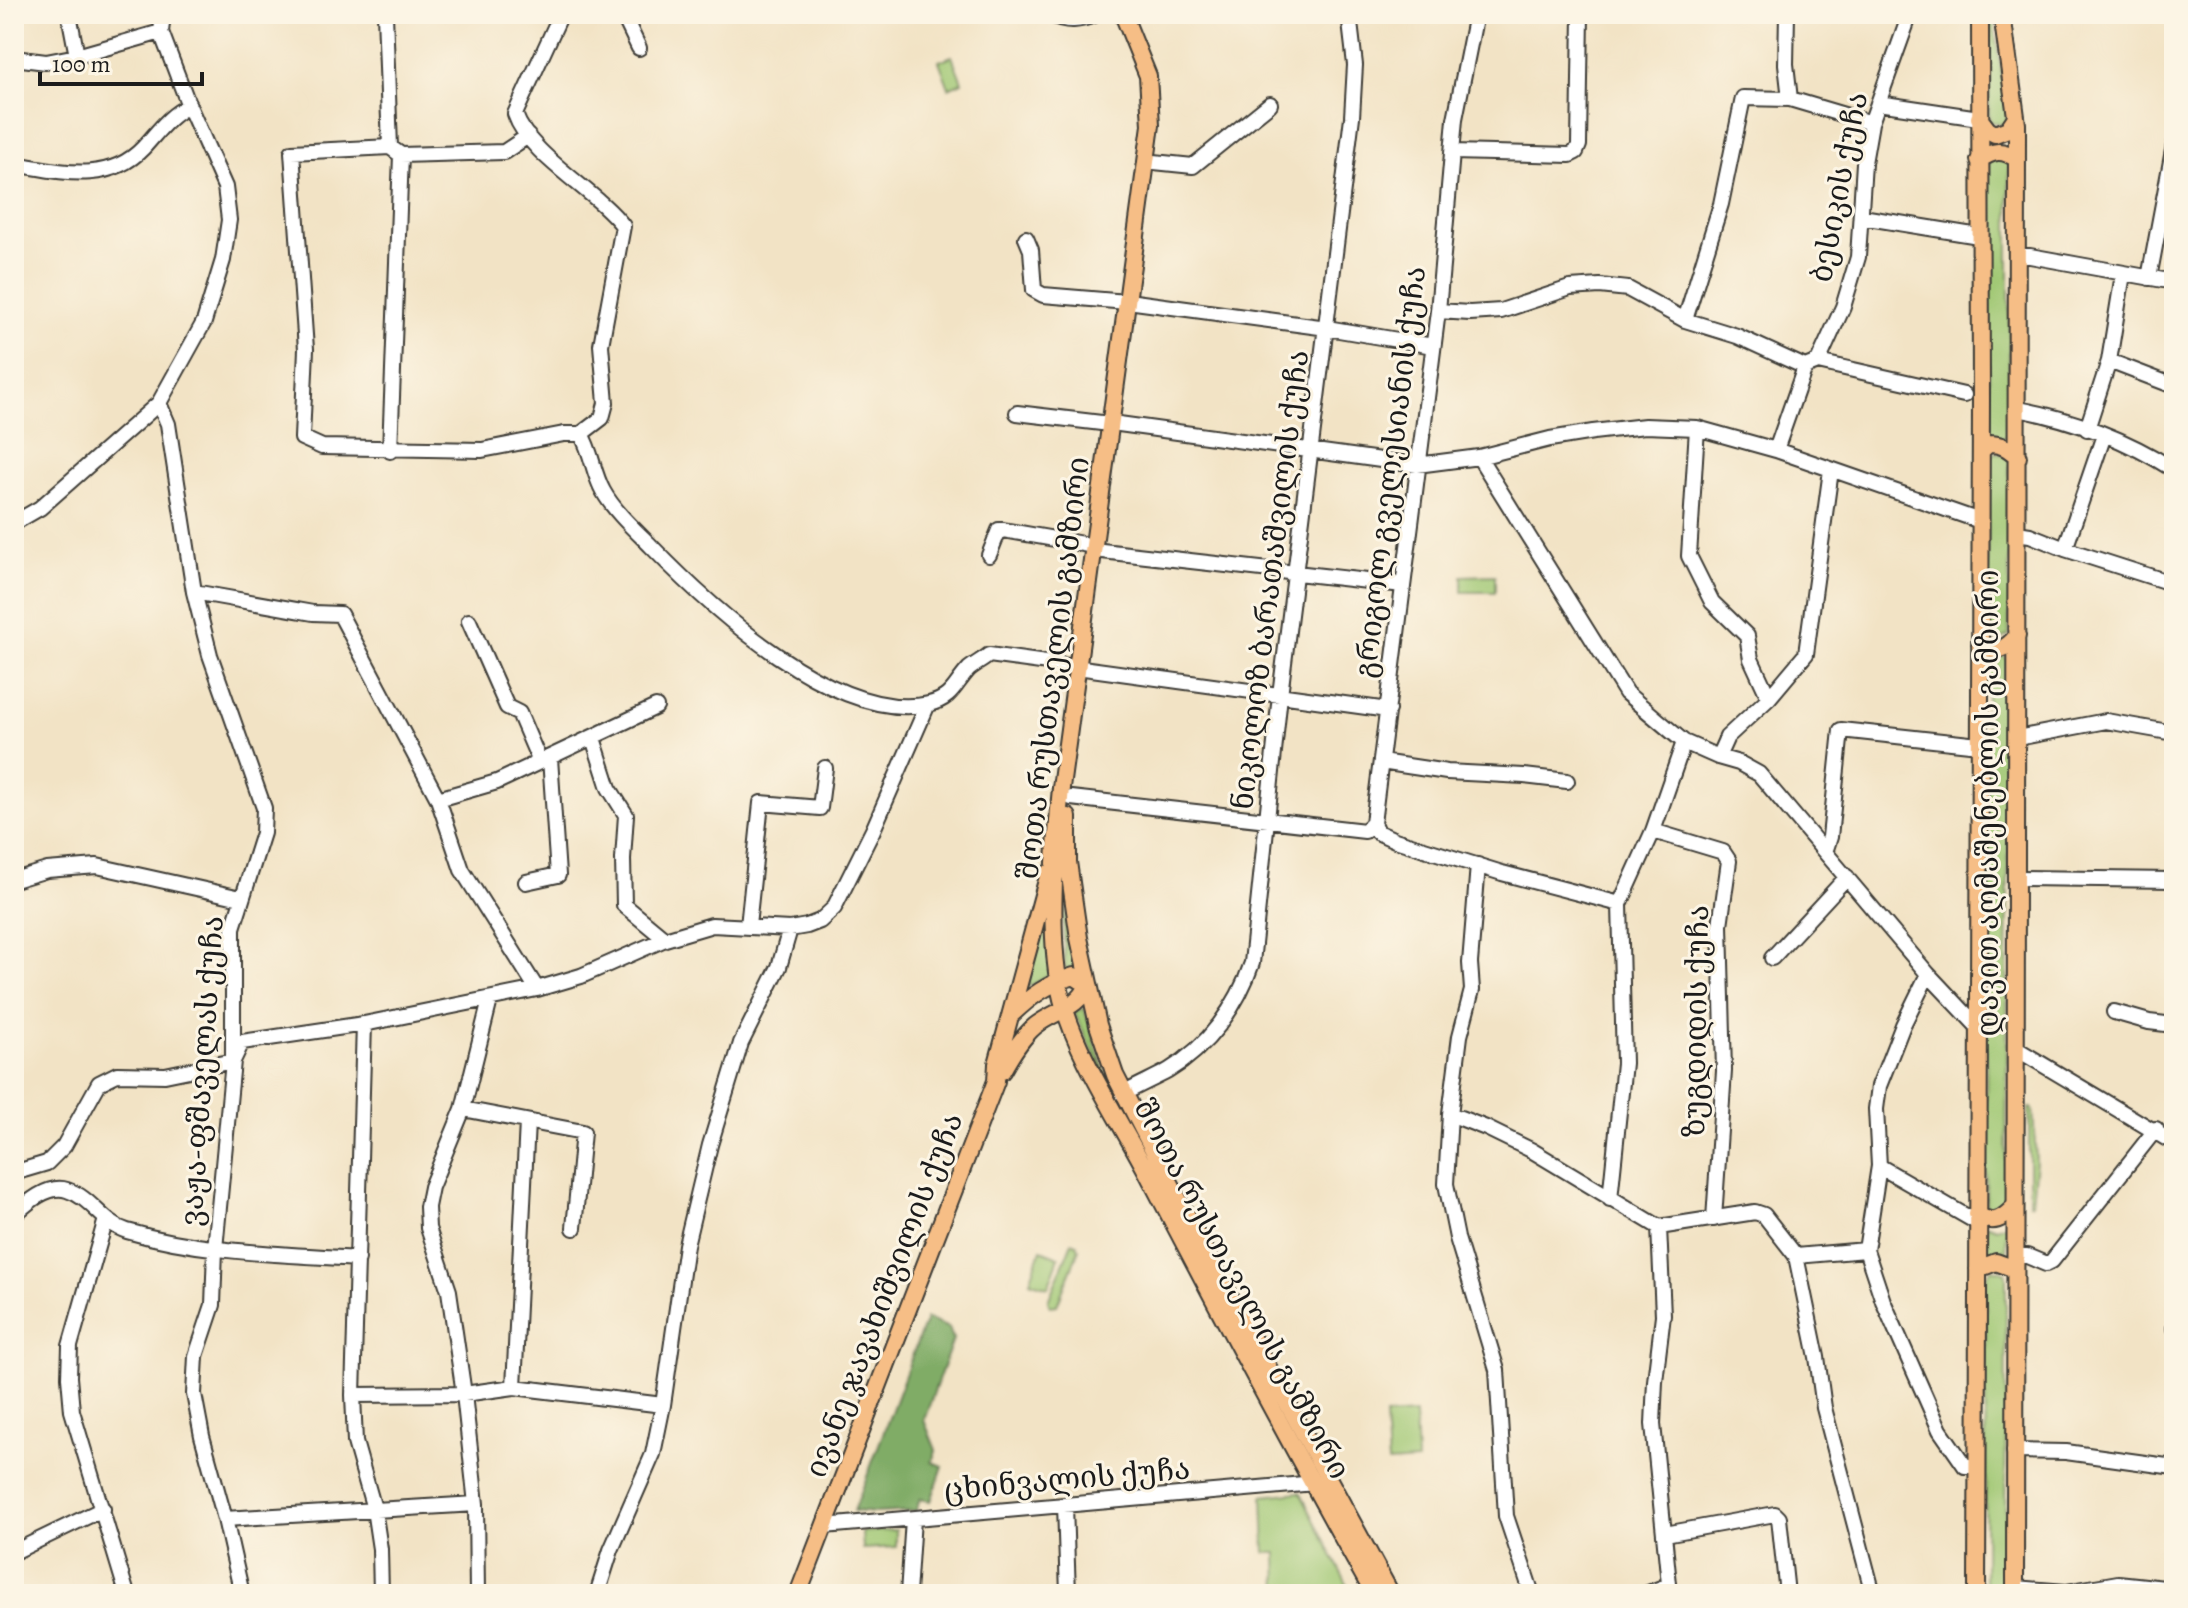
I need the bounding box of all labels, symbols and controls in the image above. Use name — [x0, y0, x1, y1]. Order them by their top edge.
scale bar — [40, 36, 202, 86]
text: 100 m — [52, 48, 111, 80]
street label: ბესიკის ქუჩა — [1801, 89, 1877, 285]
street label: გრიგოლ გველესიანის ქუჩა — [1345, 264, 1435, 680]
street label: ნიკოლოზ ბარათაშვილის ქუჩა — [1222, 348, 1318, 812]
street label: შოთა რუსთაველის გამზირი — [1007, 455, 1099, 881]
street label: დავით აღმაშენებლის გამზირი — [1968, 570, 2008, 1036]
street label: ზუგდიდის ქუჩა — [1674, 905, 1718, 1137]
street label: ვაჟა-ფშაველას ქუჩა — [171, 914, 233, 1228]
street label: შოთა რუსთაველის გამზირი — [1125, 1092, 1359, 1486]
street label: ივანე ჯავახიშვილის ქუჩა — [796, 1107, 972, 1483]
street label: ცხინვალის ქუჩა — [942, 1448, 1192, 1510]

